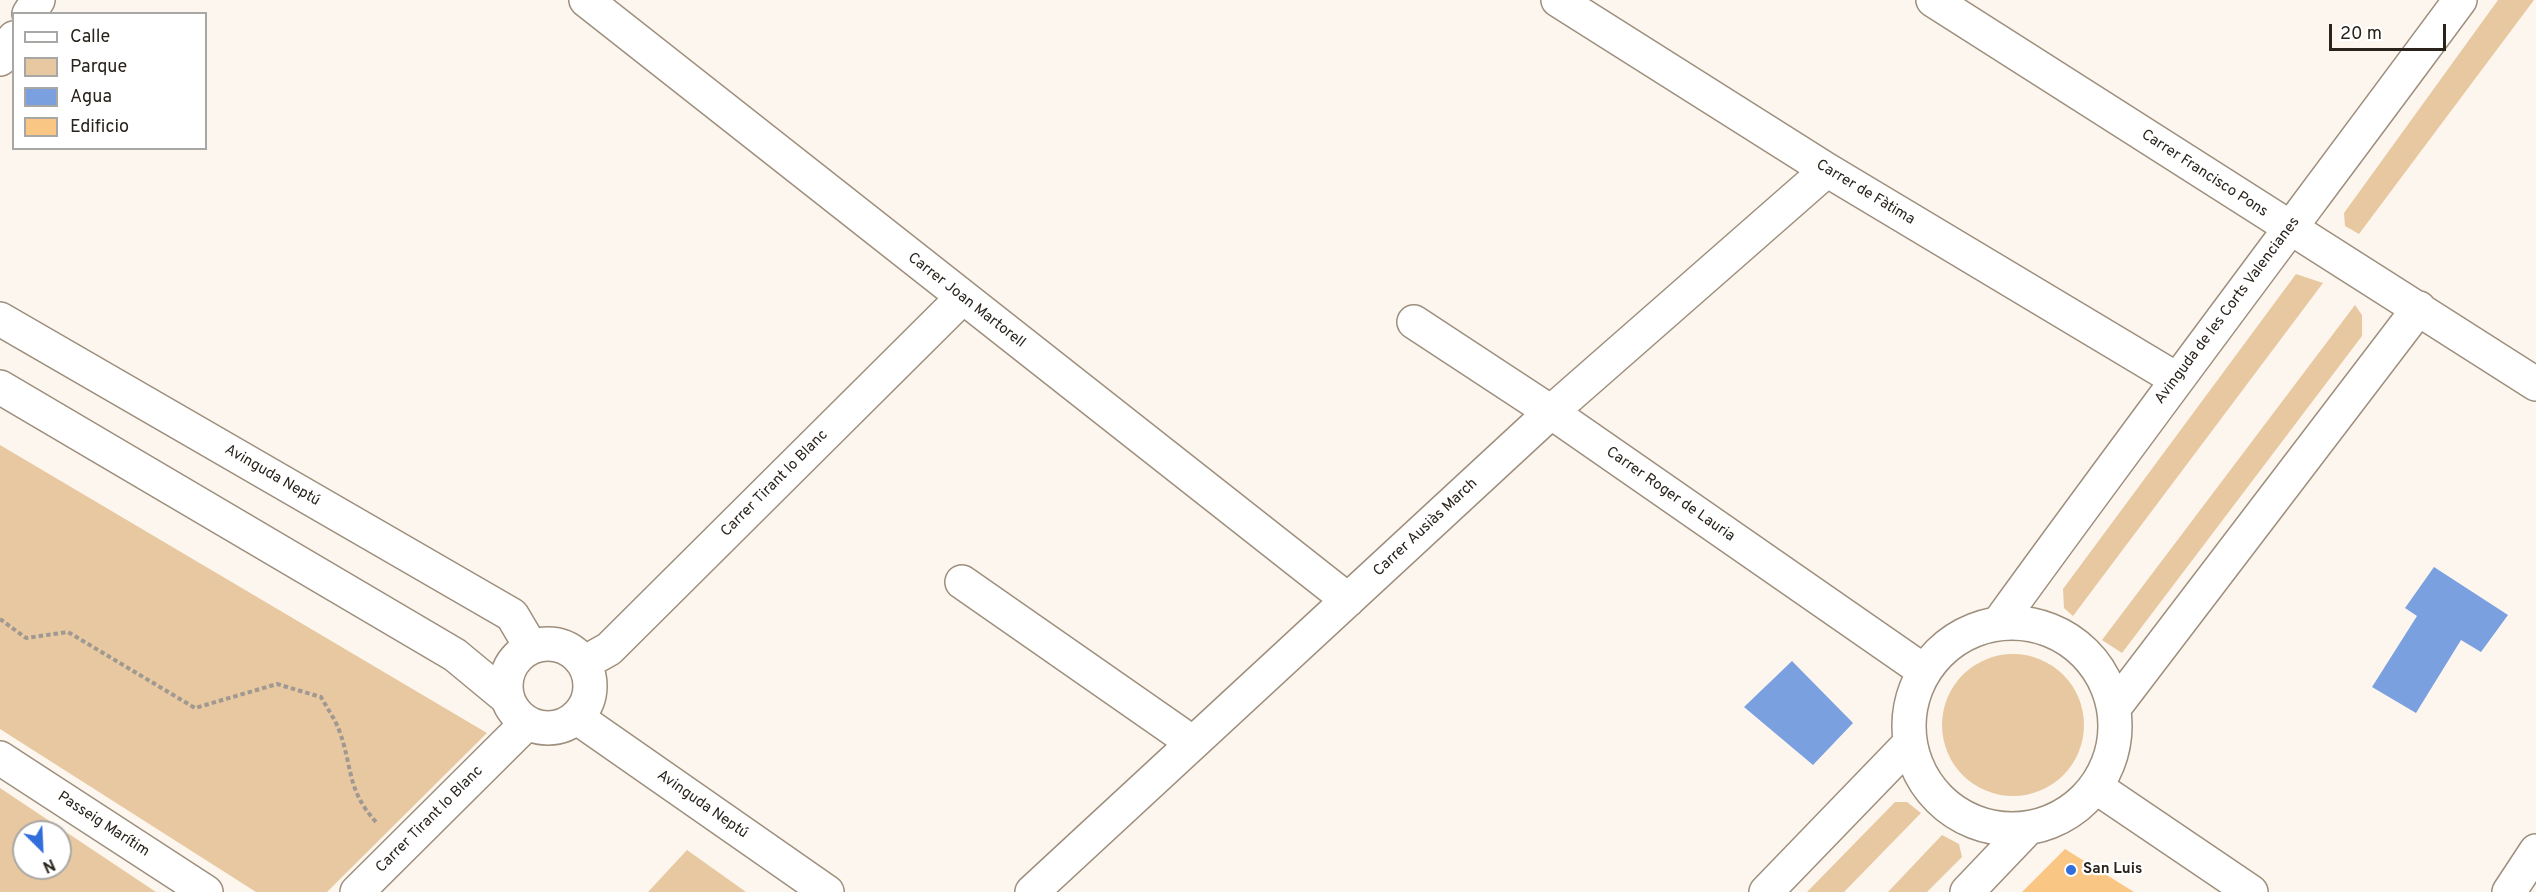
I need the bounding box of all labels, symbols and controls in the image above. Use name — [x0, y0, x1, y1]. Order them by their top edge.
legend — [12, 12, 207, 150]
scale bar — [2332, 12, 2449, 50]
text: 20 m — [2340, 23, 2382, 46]
text: Calle — [70, 26, 110, 49]
text: Parque — [70, 56, 127, 79]
text: Agua — [70, 86, 112, 109]
text: Edificio — [70, 116, 129, 139]
street label: Carrer Francisco Pons — [2137, 126, 2271, 222]
street label: Carrer de Fàtima — [1812, 156, 1918, 230]
street label: Avinguda de les Corts Valencianes — [2152, 214, 2304, 408]
street label: Carrer Joan Martorell — [904, 249, 1028, 353]
street label: Carrer Tirant lo Blanc — [718, 427, 832, 541]
street label: Avinguda Neptú — [221, 441, 323, 511]
street label: Carrer Roger de Lauria — [1602, 444, 1738, 546]
street label: Carrer Ausiàs March — [1370, 475, 1482, 581]
street label: Carrer Tirant lo Blanc — [373, 763, 487, 877]
street label: Avinguda Neptú — [653, 767, 751, 843]
street label: Passeig Marítim — [54, 789, 152, 861]
north arrow — [12, 820, 72, 880]
text: N — [39, 853, 58, 876]
place label: San Luis — [2083, 861, 2142, 879]
marker: San Luis — [2064, 863, 2078, 877]

